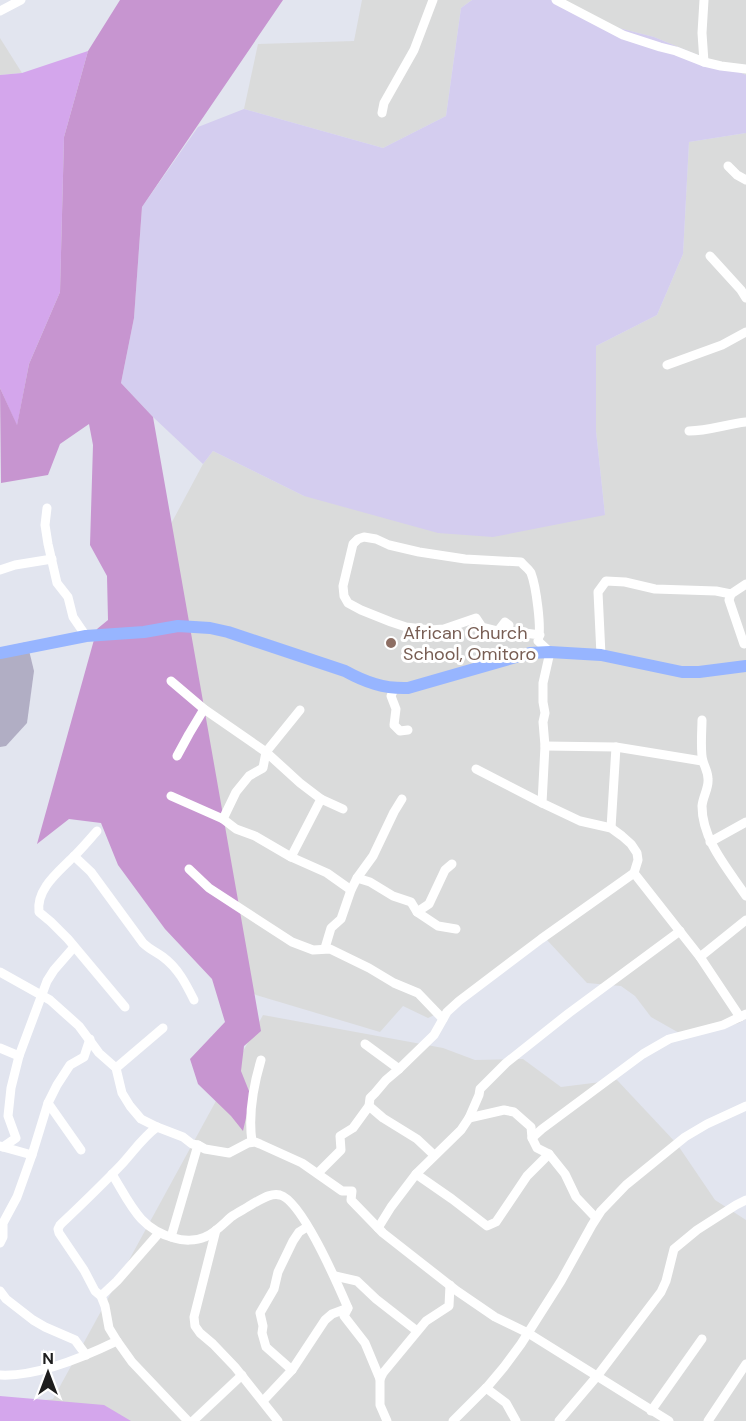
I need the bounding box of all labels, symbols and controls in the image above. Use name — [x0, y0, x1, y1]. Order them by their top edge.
place label: African Church School, Omitoro — [403, 621, 536, 666]
marker: African Church School, Omitoro — [384, 636, 398, 650]
north arrow — [18, 1343, 78, 1403]
text: N — [42, 1348, 54, 1369]

